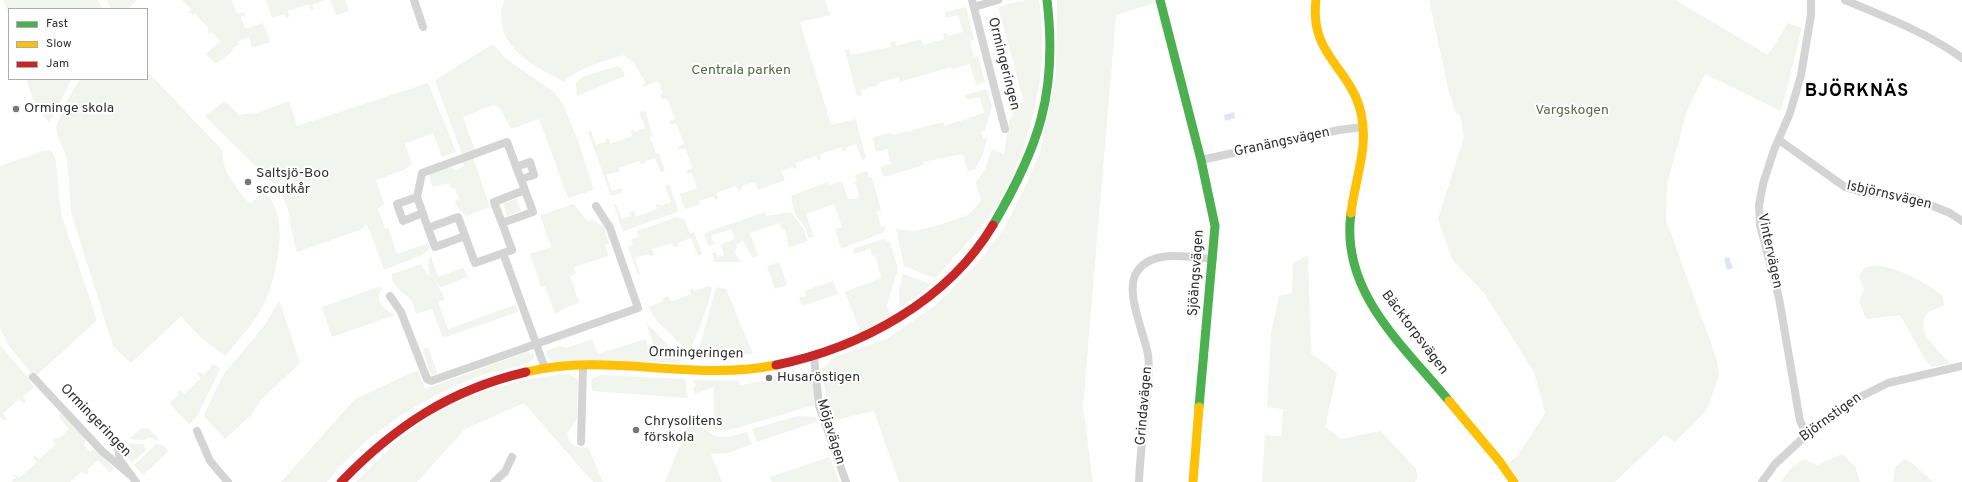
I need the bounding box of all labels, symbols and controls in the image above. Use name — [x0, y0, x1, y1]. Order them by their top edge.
legend — [8, 8, 148, 80]
text: Fast — [46, 16, 68, 32]
street label: Ormingeringen — [983, 16, 1023, 112]
text: Slow — [46, 36, 72, 52]
text: Jam — [46, 56, 69, 72]
park label: Centrala parken — [691, 63, 791, 79]
district label: BJÖRKNÄS — [1805, 81, 1909, 103]
place label: Orminge skola — [24, 101, 114, 117]
park label: Vargskogen — [1535, 103, 1609, 119]
marker: Orminge skola — [11, 104, 21, 114]
street label: Granängsvägen — [1233, 125, 1331, 161]
place label: Saltsjö-Boo scoutkår — [256, 166, 329, 198]
marker: Saltsjö-Boo scoutkår — [243, 177, 253, 187]
street label: Isbjörnsvägen — [1845, 178, 1933, 214]
street label: Vintervägen — [1753, 212, 1785, 290]
street label: Sjöängsvägen — [1186, 229, 1208, 317]
street label: Bäcktorpsvägen — [1377, 288, 1451, 378]
street label: Ormingeringen — [648, 345, 744, 363]
street label: Grindavägen — [1133, 366, 1157, 446]
place label: Husaröstigen — [777, 370, 860, 386]
marker: Husaröstigen — [764, 373, 774, 383]
street label: Ormingeringen — [56, 381, 134, 461]
street label: Björnstigen — [1797, 390, 1865, 446]
street label: Möjavägen — [812, 397, 848, 467]
place label: Chrysolitens förskola — [644, 414, 723, 446]
marker: Chrysolitens förskola — [631, 425, 641, 435]

